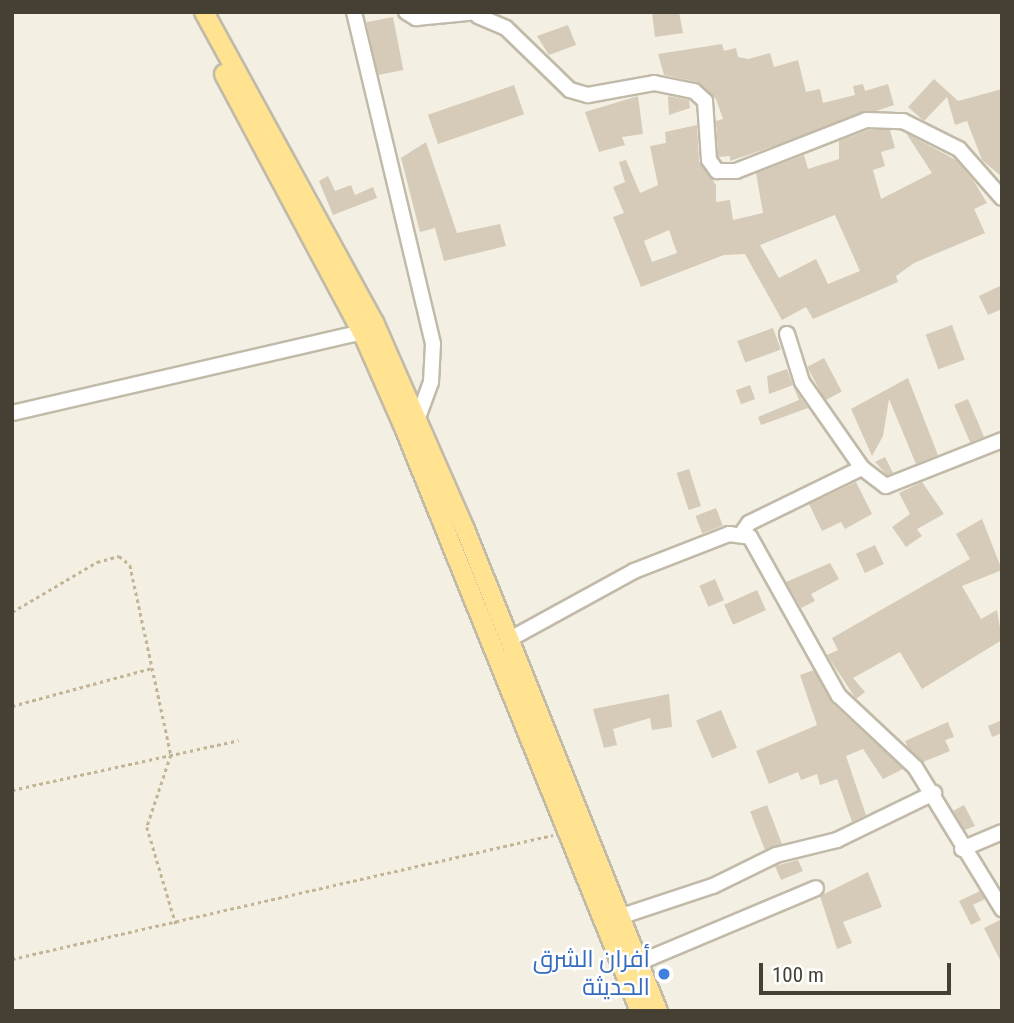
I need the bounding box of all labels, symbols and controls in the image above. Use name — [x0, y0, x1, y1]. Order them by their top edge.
place label: أفران الشرق الحديثة — [533, 946, 650, 1002]
scale bar — [762, 950, 954, 994]
text: 100 m — [772, 963, 824, 987]
marker: أفران الشرق الحديثة — [656, 966, 672, 982]

